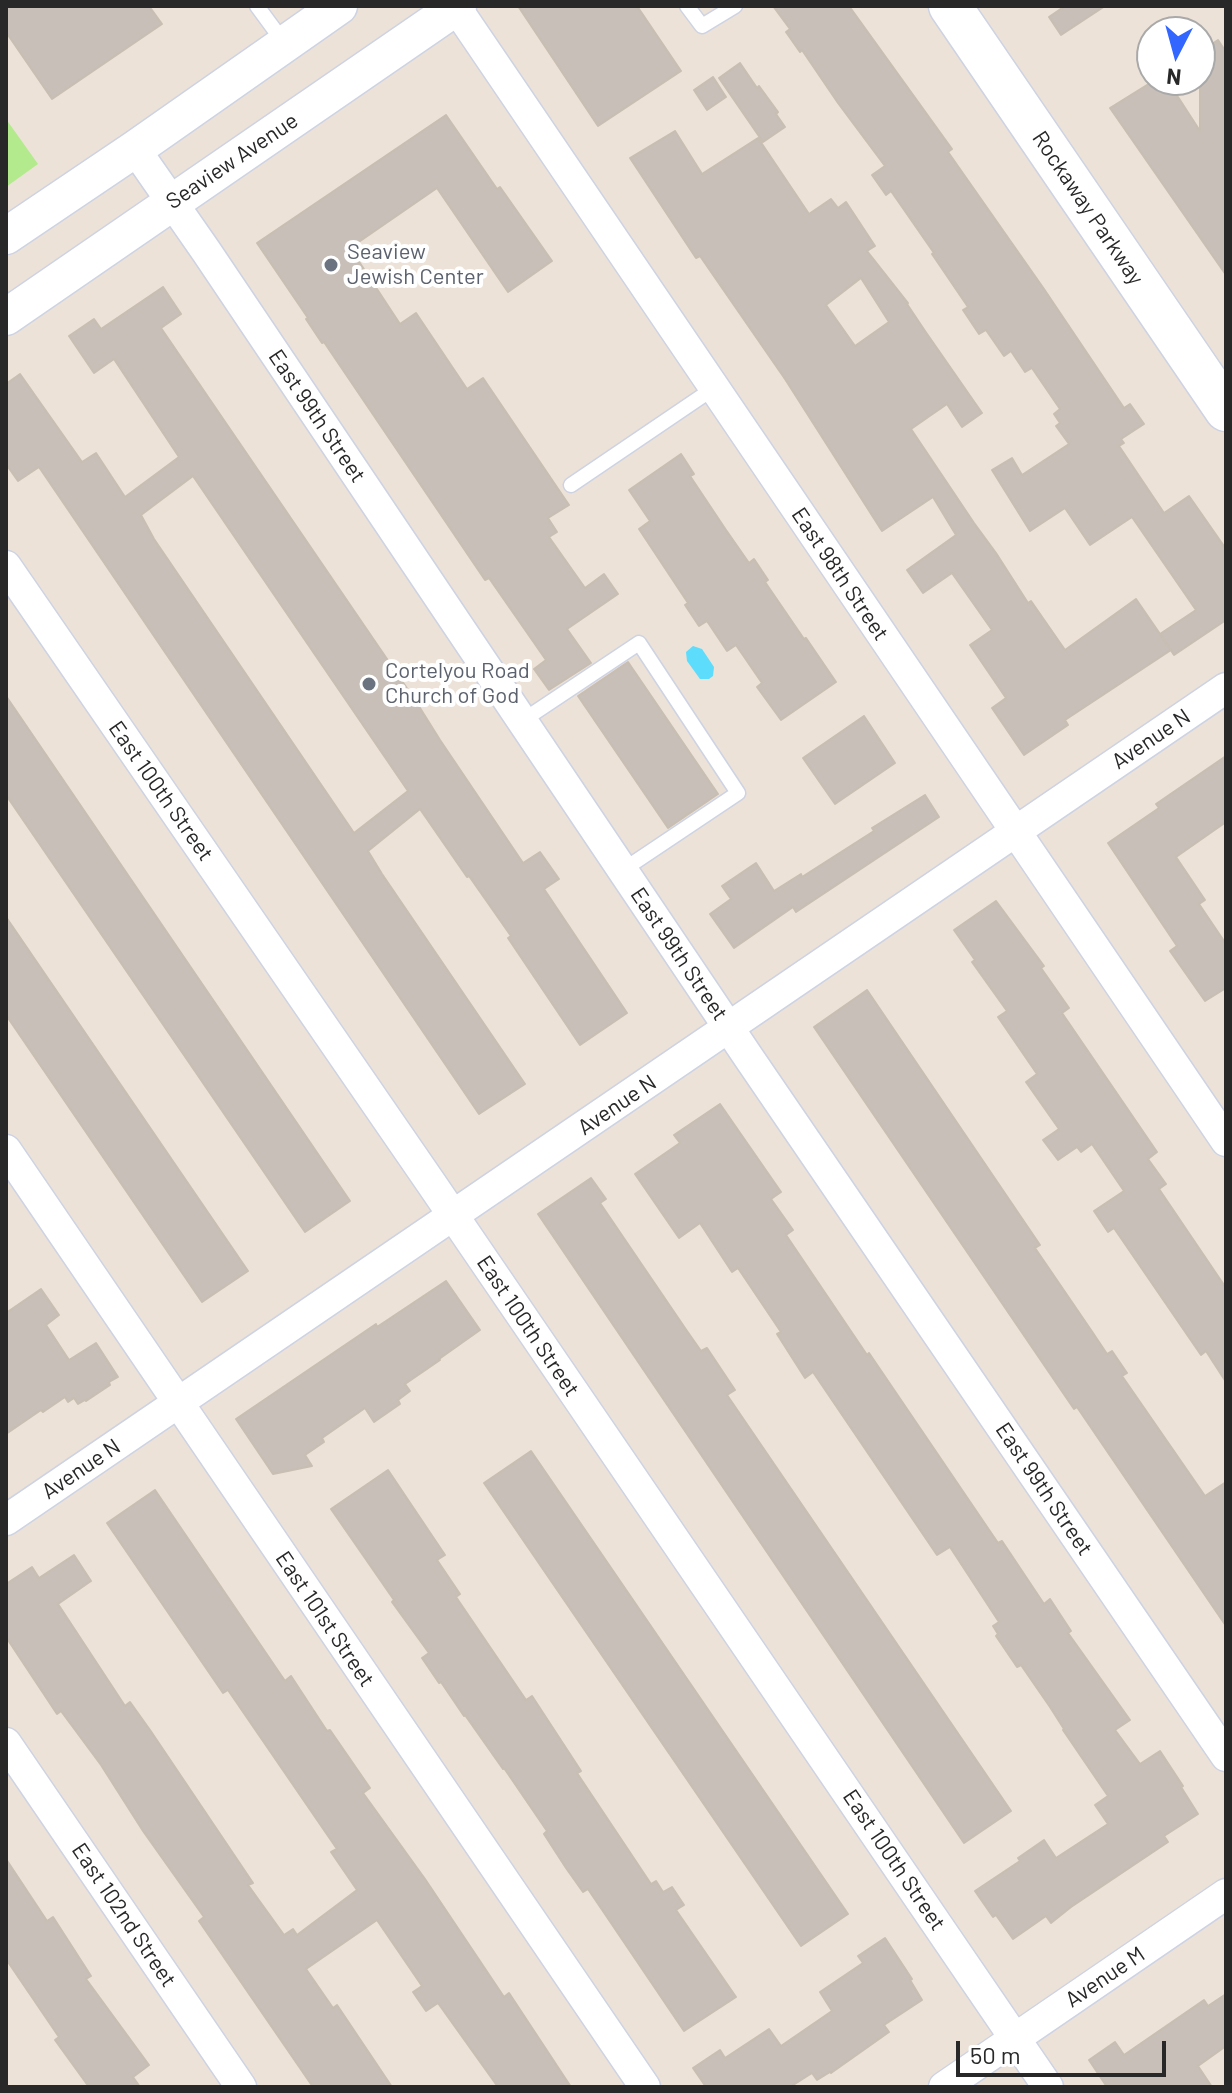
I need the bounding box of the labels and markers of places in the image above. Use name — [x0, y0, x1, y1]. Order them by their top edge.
place label: Seaview Jewish Center — [347, 239, 484, 290]
marker: Seaview Jewish Center — [322, 256, 340, 274]
place label: Cortelyou Road Church of God — [385, 658, 530, 710]
marker: Cortelyou Road Church of God — [360, 675, 378, 693]

